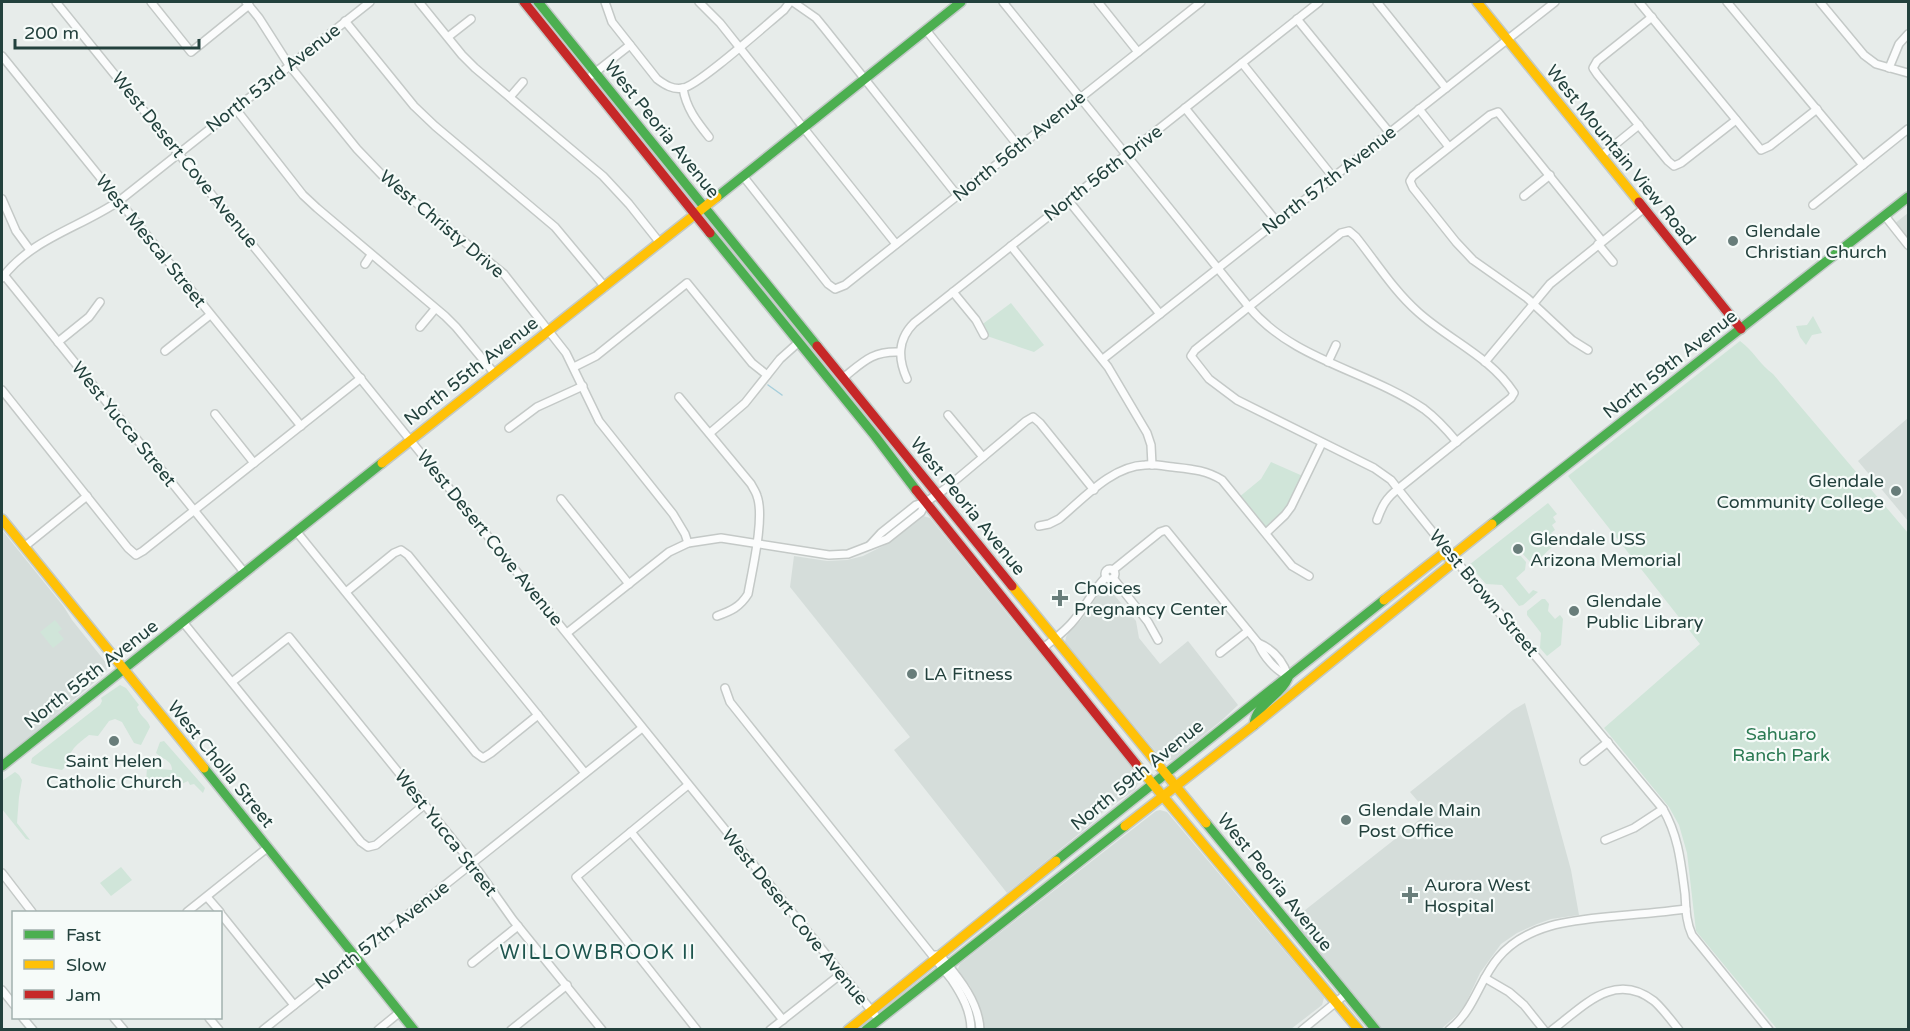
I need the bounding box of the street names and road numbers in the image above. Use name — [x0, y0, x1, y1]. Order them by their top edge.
street label: North 53rd Avenue — [202, 19, 344, 137]
street label: West Peoria Avenue — [600, 56, 724, 202]
street label: West Mountain View Road — [1541, 60, 1701, 250]
street label: West Desert Cove Avenue — [107, 68, 263, 252]
street label: North 56th Avenue — [948, 86, 1090, 206]
street label: North 56th Drive — [1039, 120, 1167, 226]
street label: North 57th Avenue — [1258, 121, 1400, 239]
street label: West Christy Drive — [375, 165, 509, 283]
street label: West Mescal Street — [91, 170, 211, 312]
street label: North 59th Avenue — [1599, 305, 1741, 423]
street label: North 55th Avenue — [400, 312, 542, 430]
street label: West Yucca Street — [67, 357, 181, 491]
street label: West Peoria Avenue — [906, 433, 1030, 579]
street label: West Desert Cove Avenue — [412, 446, 568, 630]
street label: West Brown Street — [1425, 525, 1544, 661]
street label: North 55th Avenue — [20, 615, 162, 733]
street label: West Cholla Street — [163, 696, 279, 832]
street label: North 59th Avenue — [1066, 715, 1208, 835]
street label: West Yucca Street — [390, 765, 502, 901]
street label: West Peoria Avenue — [1213, 809, 1337, 955]
street label: West Desert Cove Avenue — [717, 825, 873, 1009]
street label: North 57th Avenue — [311, 876, 453, 994]

